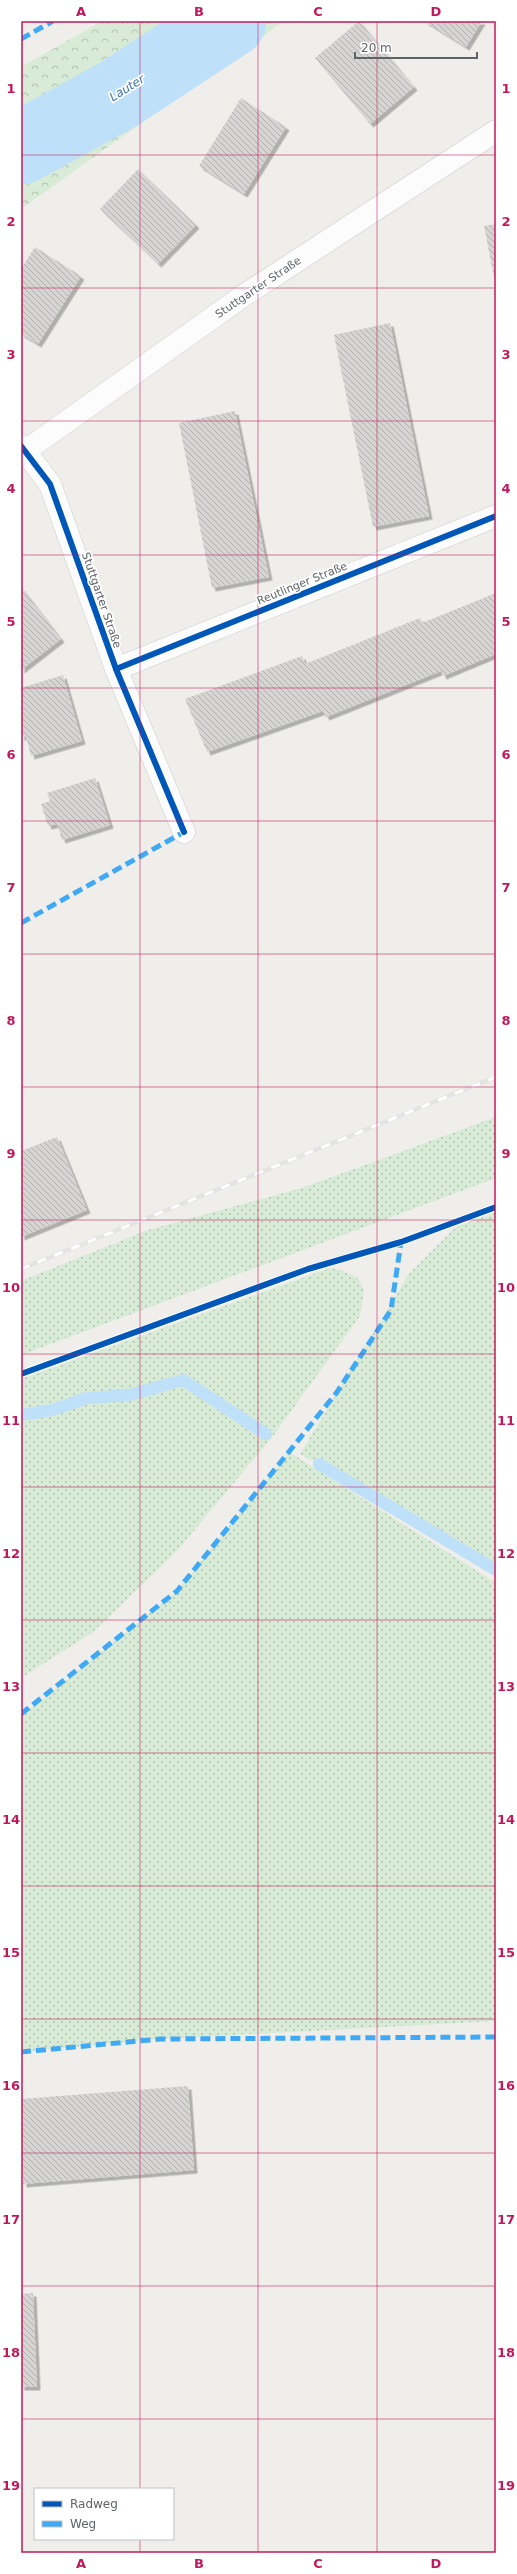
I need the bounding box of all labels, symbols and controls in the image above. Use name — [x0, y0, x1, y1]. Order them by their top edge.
text: A — [76, 4, 86, 19]
text: B — [194, 4, 204, 19]
text: C — [313, 4, 323, 19]
text: D — [431, 4, 442, 19]
scale bar — [355, 34, 477, 60]
text: 20 m — [361, 41, 392, 55]
water label: Lauter — [107, 71, 148, 104]
text: 1 — [6, 81, 16, 96]
text: 1 — [501, 81, 511, 96]
text: 2 — [6, 214, 16, 229]
text: 2 — [501, 214, 511, 229]
street label: Stuttgarter Straße — [213, 254, 304, 321]
text: 3 — [6, 347, 16, 362]
text: 3 — [501, 347, 511, 362]
text: 4 — [6, 481, 16, 496]
text: 4 — [501, 481, 511, 496]
street label: Stuttgarter Straße — [79, 551, 124, 650]
street label: Reutlinger Straße — [255, 559, 349, 608]
text: 5 — [6, 614, 16, 629]
text: 5 — [501, 614, 511, 629]
text: 6 — [6, 747, 16, 762]
text: 6 — [501, 747, 511, 762]
text: 7 — [6, 880, 16, 895]
text: 7 — [501, 880, 511, 895]
text: 8 — [6, 1013, 16, 1028]
text: 8 — [501, 1013, 511, 1028]
text: 9 — [6, 1146, 16, 1161]
text: 9 — [501, 1146, 511, 1161]
text: 10 — [2, 1280, 20, 1295]
text: 10 — [497, 1280, 515, 1295]
text: 11 — [2, 1413, 20, 1428]
text: 11 — [497, 1413, 515, 1428]
text: 12 — [2, 1546, 20, 1561]
text: 12 — [497, 1546, 515, 1561]
text: 13 — [2, 1679, 20, 1694]
text: 13 — [497, 1679, 515, 1694]
text: 14 — [2, 1812, 20, 1827]
text: 14 — [497, 1812, 515, 1827]
text: 15 — [2, 1945, 20, 1960]
text: 15 — [497, 1945, 515, 1960]
text: 16 — [2, 2078, 20, 2093]
text: 16 — [497, 2078, 515, 2093]
text: 17 — [2, 2212, 20, 2227]
text: 17 — [497, 2212, 515, 2227]
text: 18 — [2, 2345, 20, 2360]
text: 18 — [497, 2345, 515, 2360]
text: 19 — [2, 2478, 20, 2493]
text: 19 — [497, 2478, 515, 2493]
legend — [34, 2488, 174, 2540]
text: Radweg — [70, 2497, 118, 2511]
text: Weg — [70, 2517, 96, 2531]
text: A — [76, 2556, 86, 2571]
text: B — [194, 2556, 204, 2571]
text: C — [313, 2556, 323, 2571]
text: D — [431, 2556, 442, 2571]

